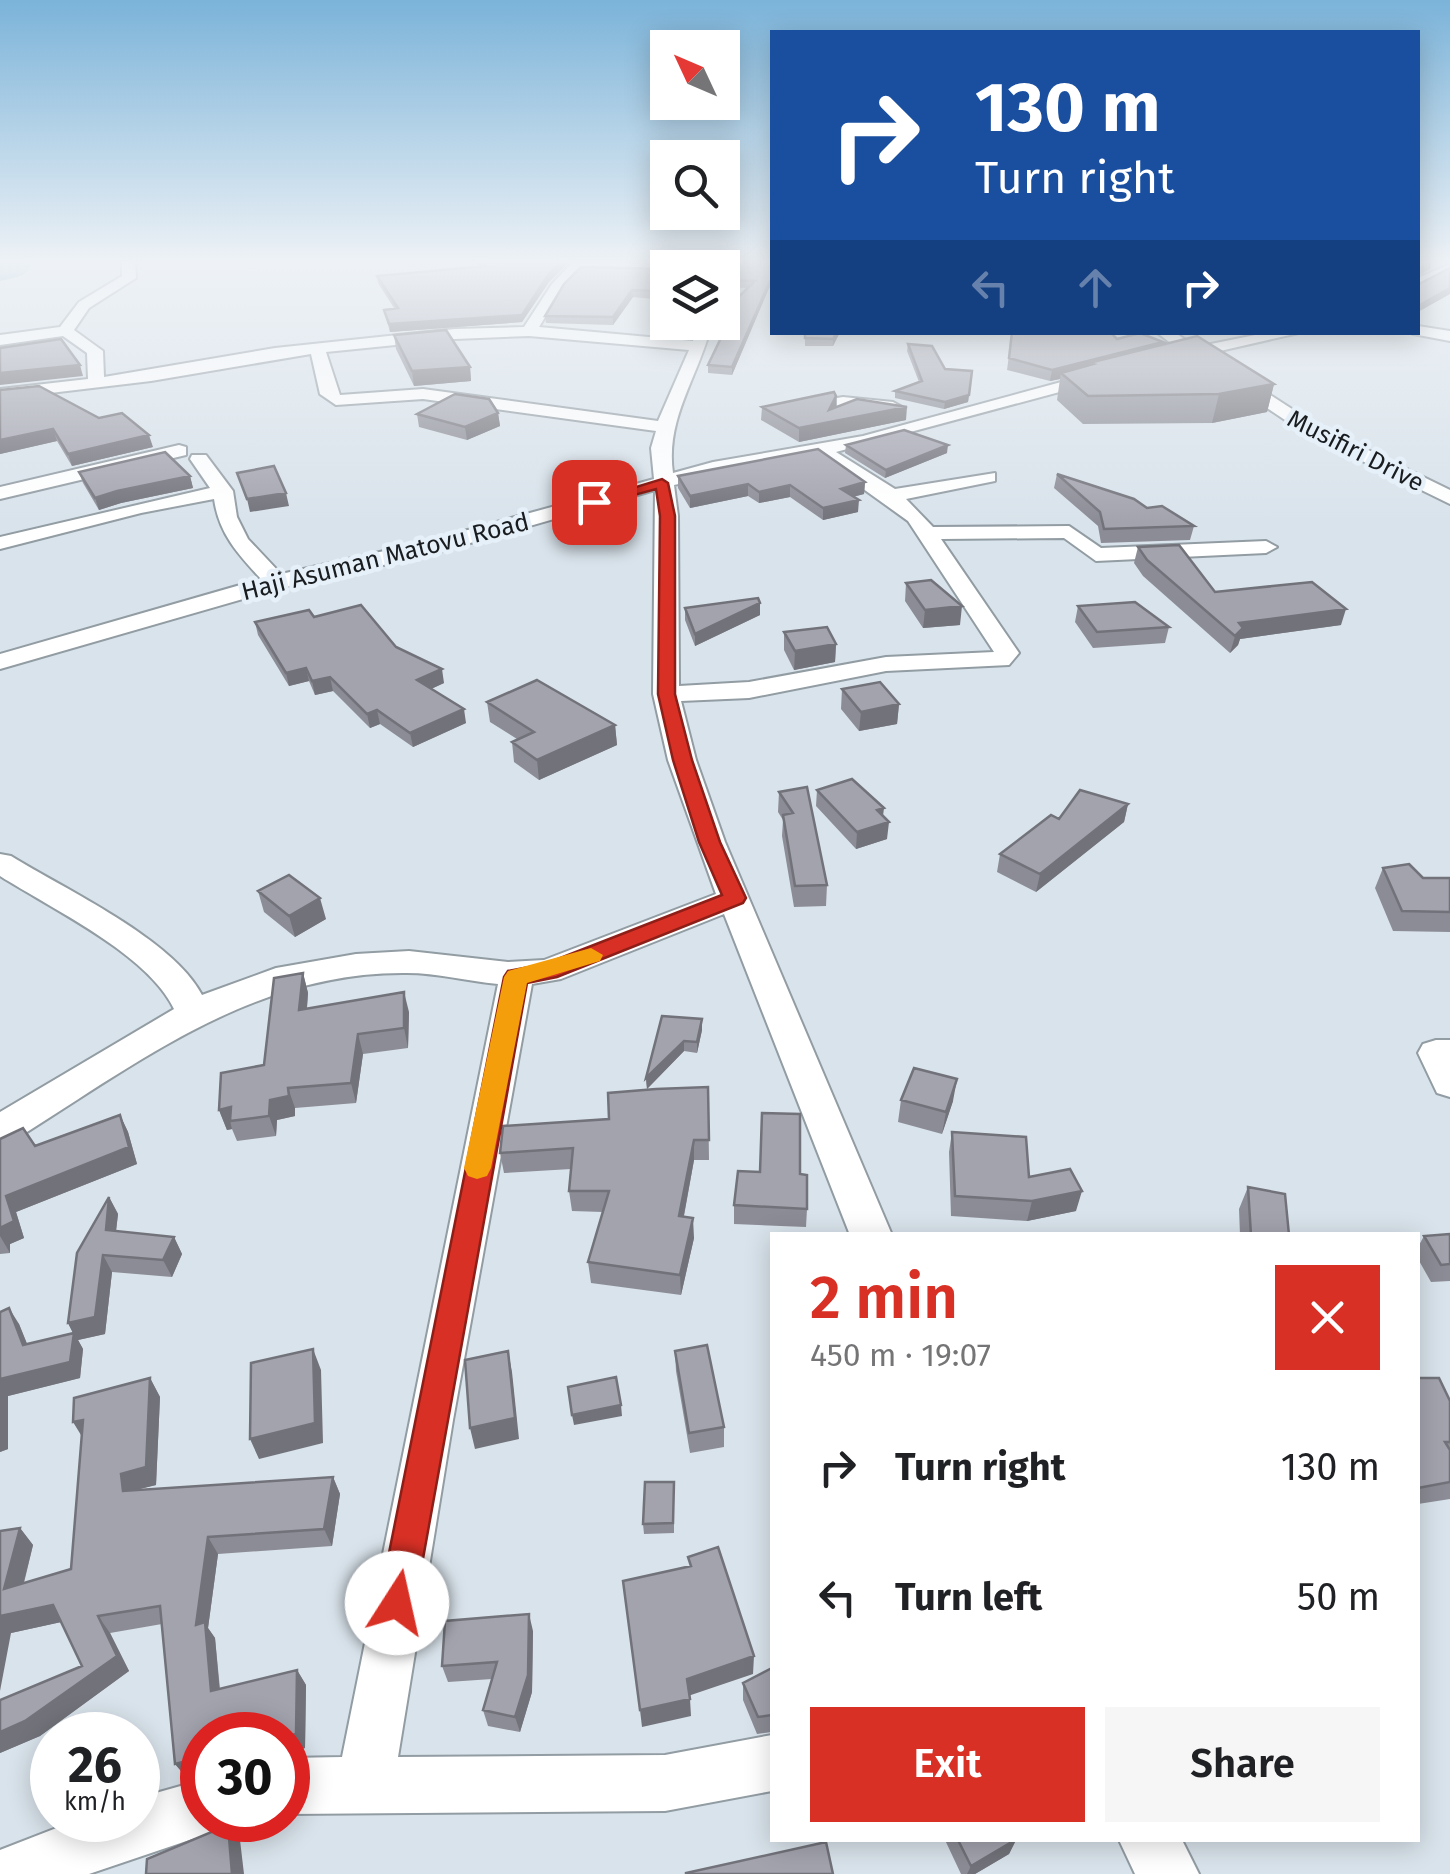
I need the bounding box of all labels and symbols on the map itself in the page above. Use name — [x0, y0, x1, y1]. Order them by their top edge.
north arrow — [650, 30, 740, 120]
street label: Musifiri Drive — [1282, 404, 1429, 498]
pin — [552, 460, 637, 545]
street label: Haji Asuman Matovu Road — [238, 507, 532, 607]
position arrow — [345, 1551, 449, 1655]
speed limit sign: 30 — [180, 1712, 310, 1842]

